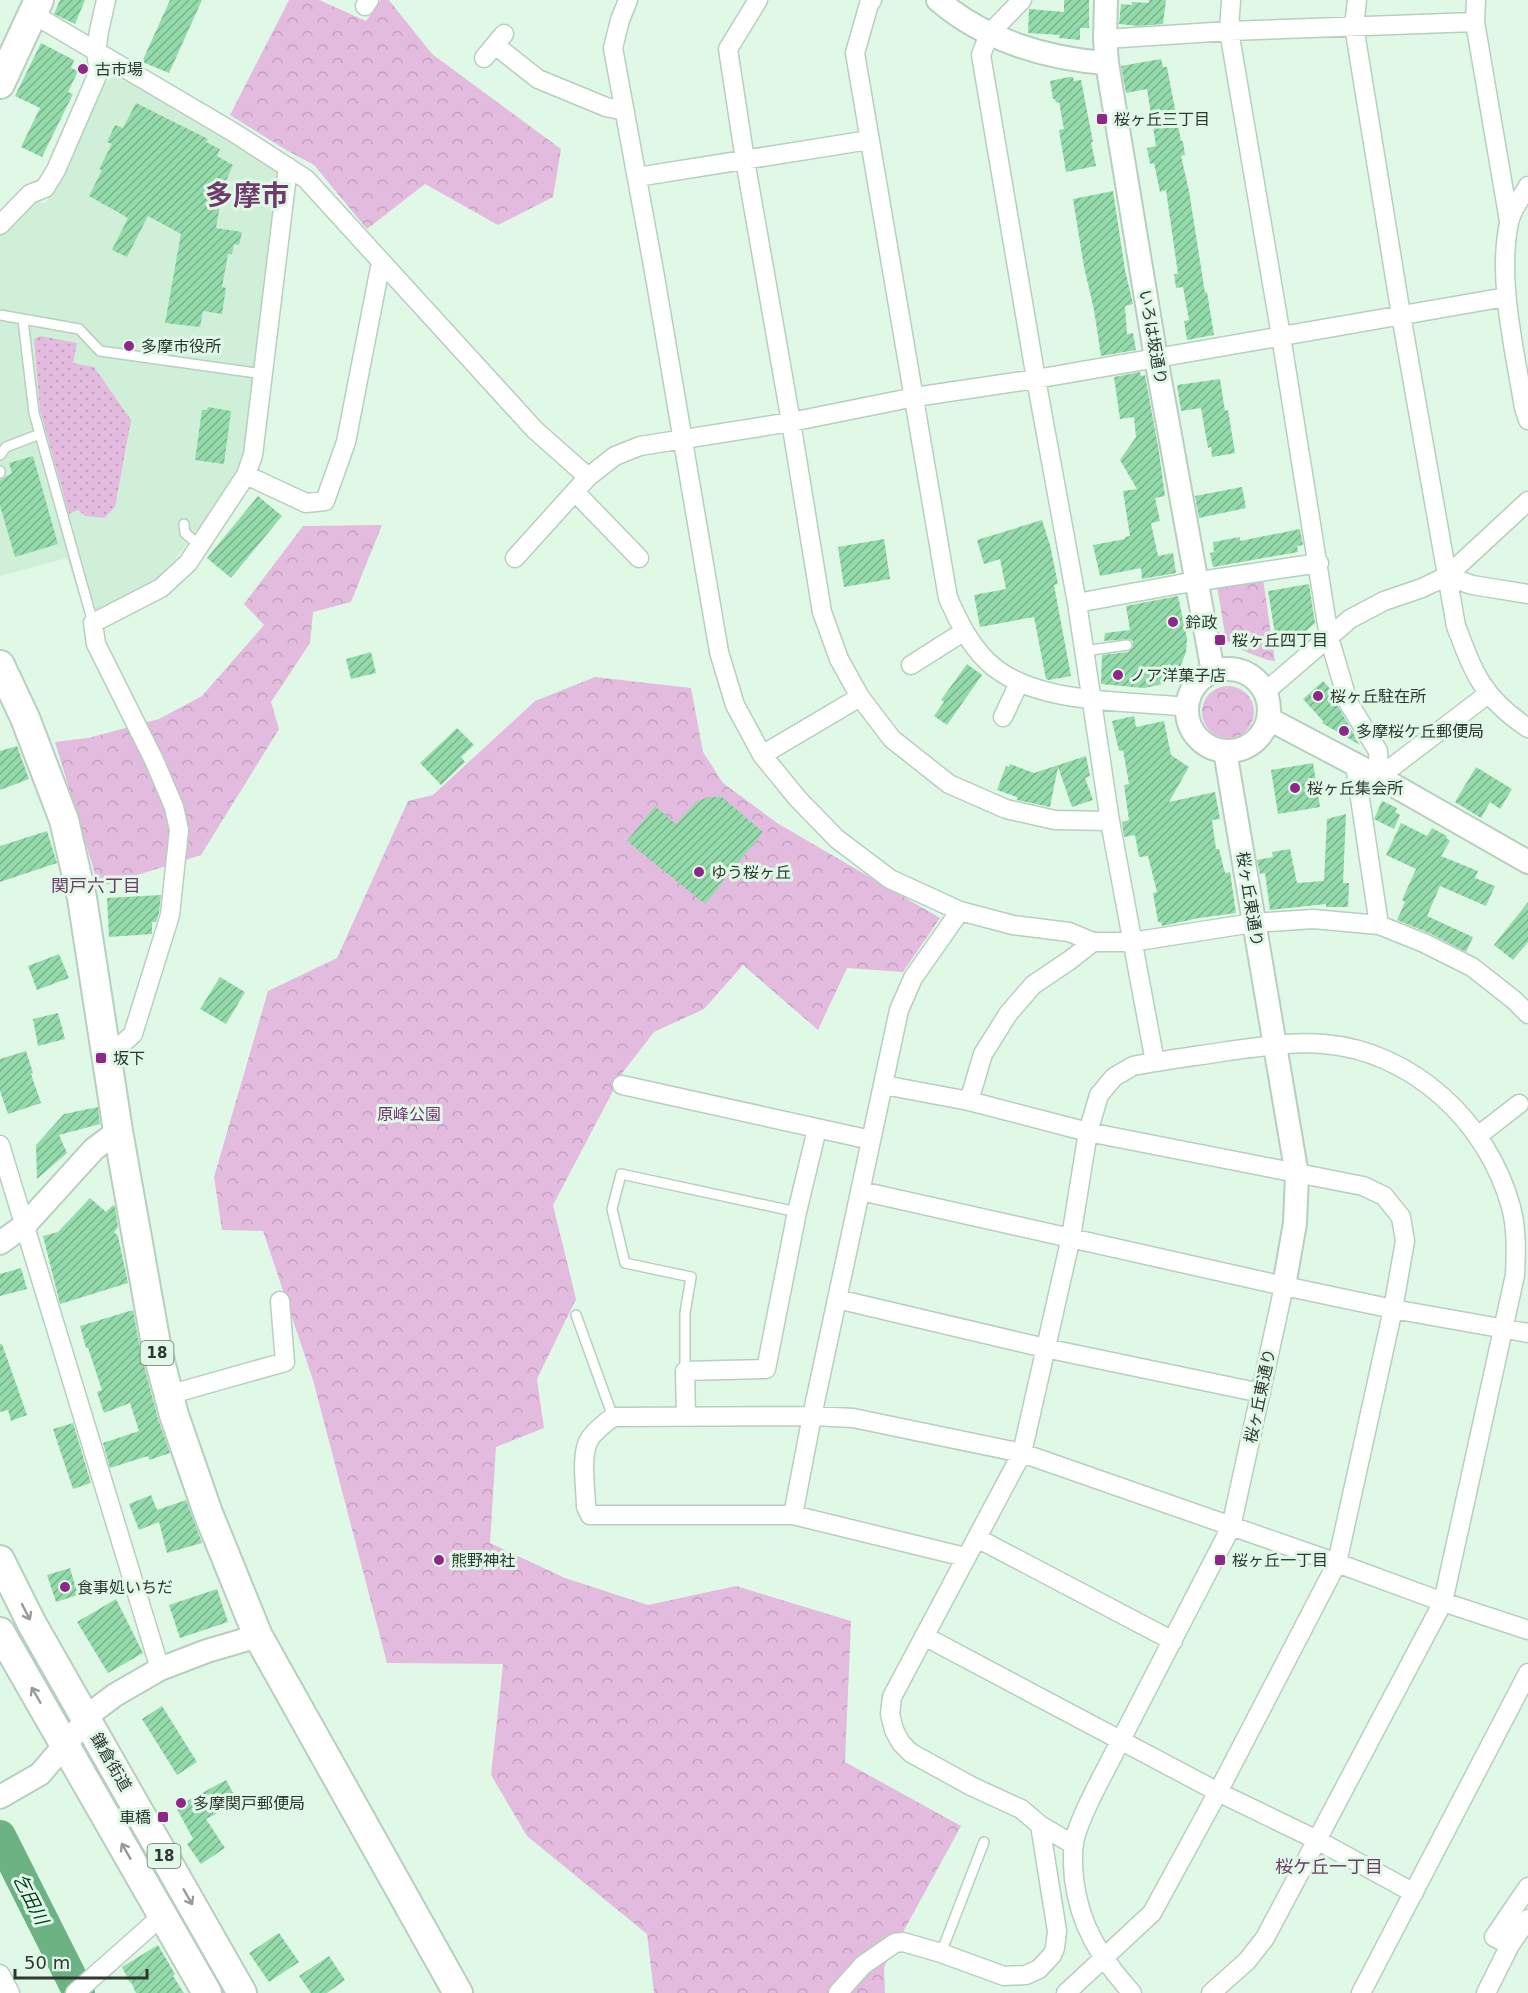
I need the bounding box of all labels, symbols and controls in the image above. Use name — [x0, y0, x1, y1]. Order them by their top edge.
place label: 古市場 — [95, 60, 143, 79]
marker: 古市場 — [76, 62, 90, 76]
place label: 桜ヶ丘三丁目 — [1114, 110, 1210, 129]
marker: 桜ヶ丘三丁目 — [1095, 112, 1109, 126]
district label: 多摩市 — [205, 179, 289, 212]
street label: いろは坂通り — [1135, 288, 1171, 386]
place label: 多摩市役所 — [141, 337, 221, 356]
marker: 多摩市役所 — [122, 339, 136, 353]
place label: 鈴政 — [1185, 613, 1217, 632]
marker: 鈴政 — [1166, 615, 1180, 629]
place label: 桜ヶ丘四丁目 — [1232, 631, 1328, 650]
marker: 桜ヶ丘四丁目 — [1213, 633, 1227, 647]
place label: ノア洋菓子店 — [1130, 666, 1226, 685]
marker: ノア洋菓子店 — [1111, 668, 1125, 682]
place label: 桜ヶ丘駐在所 — [1330, 687, 1426, 706]
marker: 桜ヶ丘駐在所 — [1311, 689, 1325, 703]
place label: 多摩桜ケ丘郵便局 — [1356, 722, 1484, 741]
marker: 多摩桜ケ丘郵便局 — [1337, 724, 1351, 738]
place label: 桜ヶ丘集会所 — [1307, 779, 1403, 798]
marker: 桜ヶ丘集会所 — [1288, 781, 1302, 795]
street label: 桜ヶ丘東通り — [1233, 850, 1267, 948]
place label: ゆう桜ヶ丘 — [711, 863, 791, 882]
marker: ゆう桜ヶ丘 — [692, 865, 706, 879]
district label: 関戸六丁目 — [51, 875, 141, 896]
place label: 坂下 — [113, 1049, 145, 1068]
marker: 坂下 — [94, 1051, 108, 1065]
park label: 原峰公園 — [377, 1105, 441, 1124]
road number: 18 — [140, 1341, 174, 1365]
street label: 桜ヶ丘東通り — [1241, 1347, 1279, 1445]
place label: 熊野神社 — [451, 1551, 515, 1570]
place label: 桜ヶ丘一丁目 — [1232, 1551, 1328, 1570]
marker: 熊野神社 — [432, 1553, 446, 1567]
marker: 桜ヶ丘一丁目 — [1213, 1553, 1227, 1567]
place label: 食事処いちだ — [77, 1578, 173, 1597]
marker: 食事処いちだ — [58, 1580, 72, 1594]
one-way arrow — [21, 1603, 33, 1621]
one-way arrow — [30, 1687, 42, 1704]
street label: 鎌倉街道 — [87, 1730, 135, 1794]
place label: 多摩関戸郵便局 — [193, 1794, 305, 1813]
marker: 多摩関戸郵便局 — [174, 1796, 188, 1810]
place label: 車橋 — [119, 1808, 151, 1827]
marker: 車橋 — [156, 1810, 170, 1824]
one-way arrow — [119, 1843, 131, 1860]
road number: 18 — [148, 1844, 180, 1868]
district label: 桜ケ丘一丁目 — [1275, 1856, 1383, 1877]
water label: 乞田川 — [9, 1870, 54, 1930]
one-way arrow — [182, 1888, 194, 1905]
scale bar — [15, 1942, 147, 1980]
text: 50 m — [24, 1952, 70, 1973]

